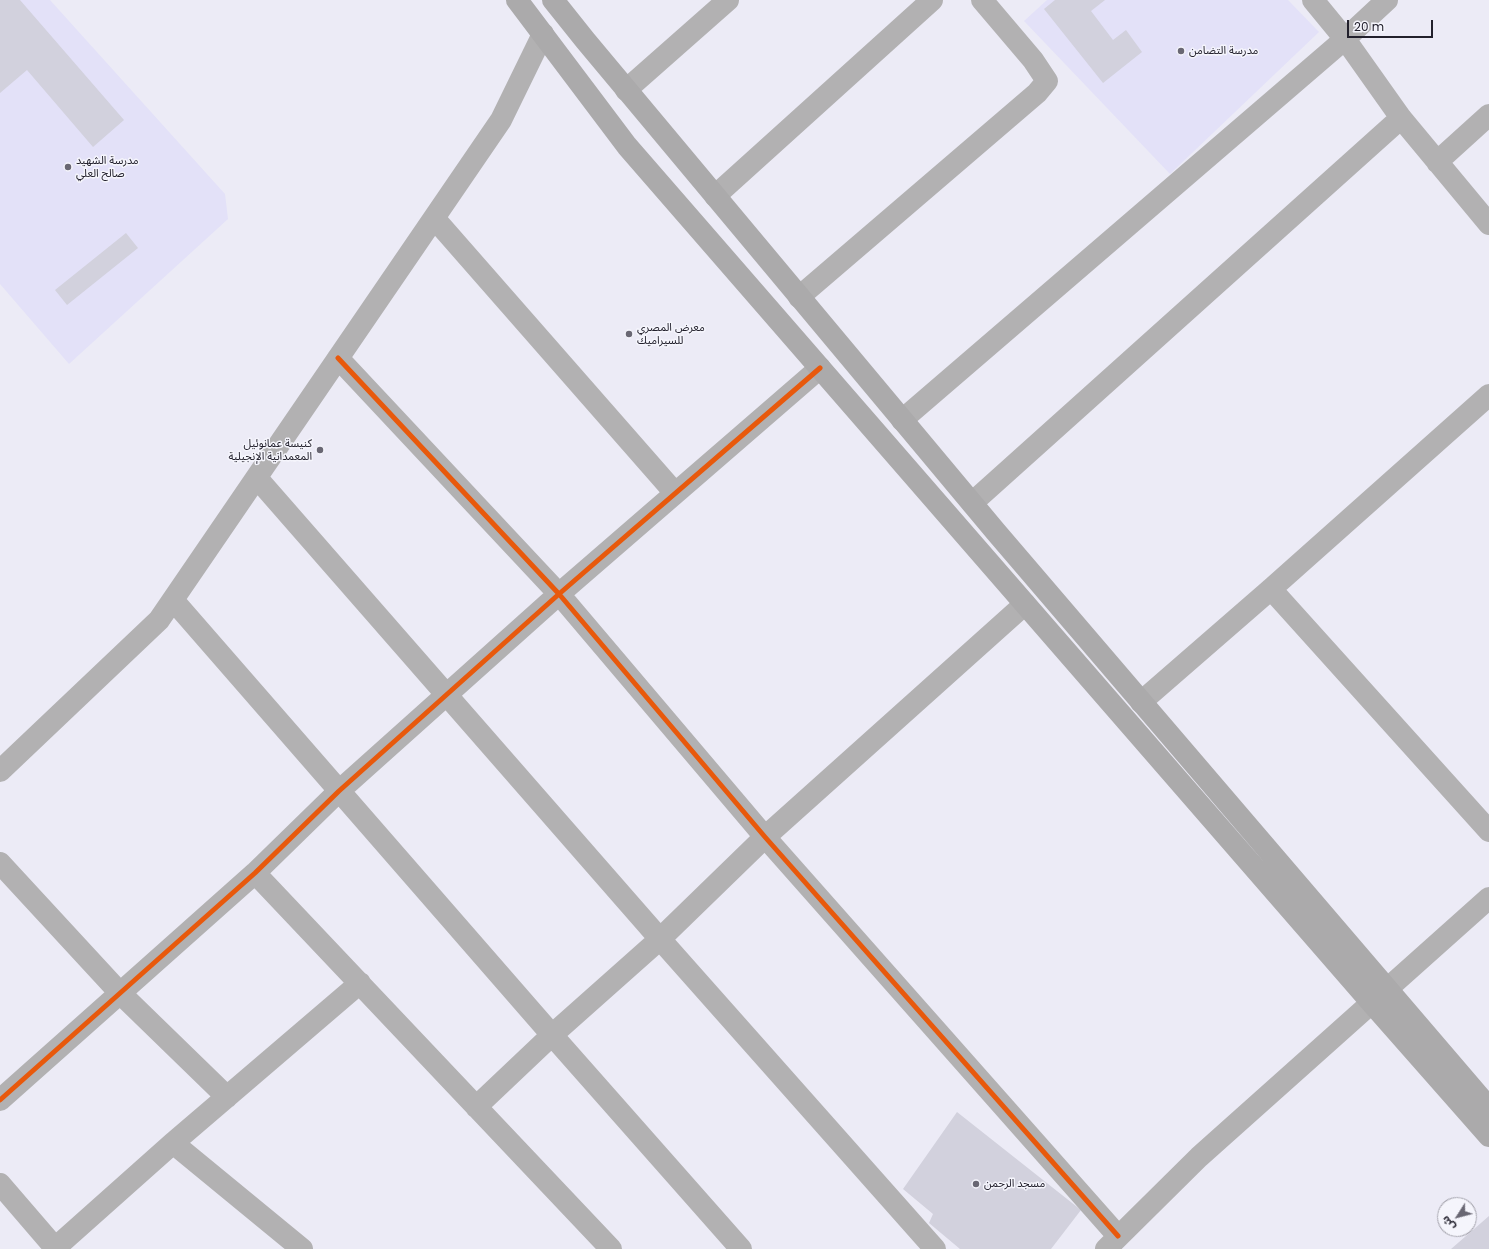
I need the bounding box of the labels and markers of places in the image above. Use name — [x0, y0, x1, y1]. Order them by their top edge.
place label: مدرسة التضامن — [1189, 44, 1258, 58]
marker: مدرسة التضامن — [1176, 46, 1186, 56]
place label: مدرسة الشهيد صالح العلي — [76, 154, 139, 180]
marker: مدرسة الشهيد صالح العلي — [63, 162, 73, 172]
place label: معرض المصري للسيراميك — [637, 321, 705, 347]
marker: معرض المصري للسيراميك — [624, 329, 634, 339]
place label: كنيسة عمانوئيل المعمدانية الإنجيلية — [228, 437, 312, 463]
marker: كنيسة عمانوئيل المعمدانية الإنجيلية — [315, 445, 325, 455]
place label: مسجد الرحمن — [984, 1177, 1045, 1191]
marker: مسجد الرحمن — [971, 1179, 981, 1189]

